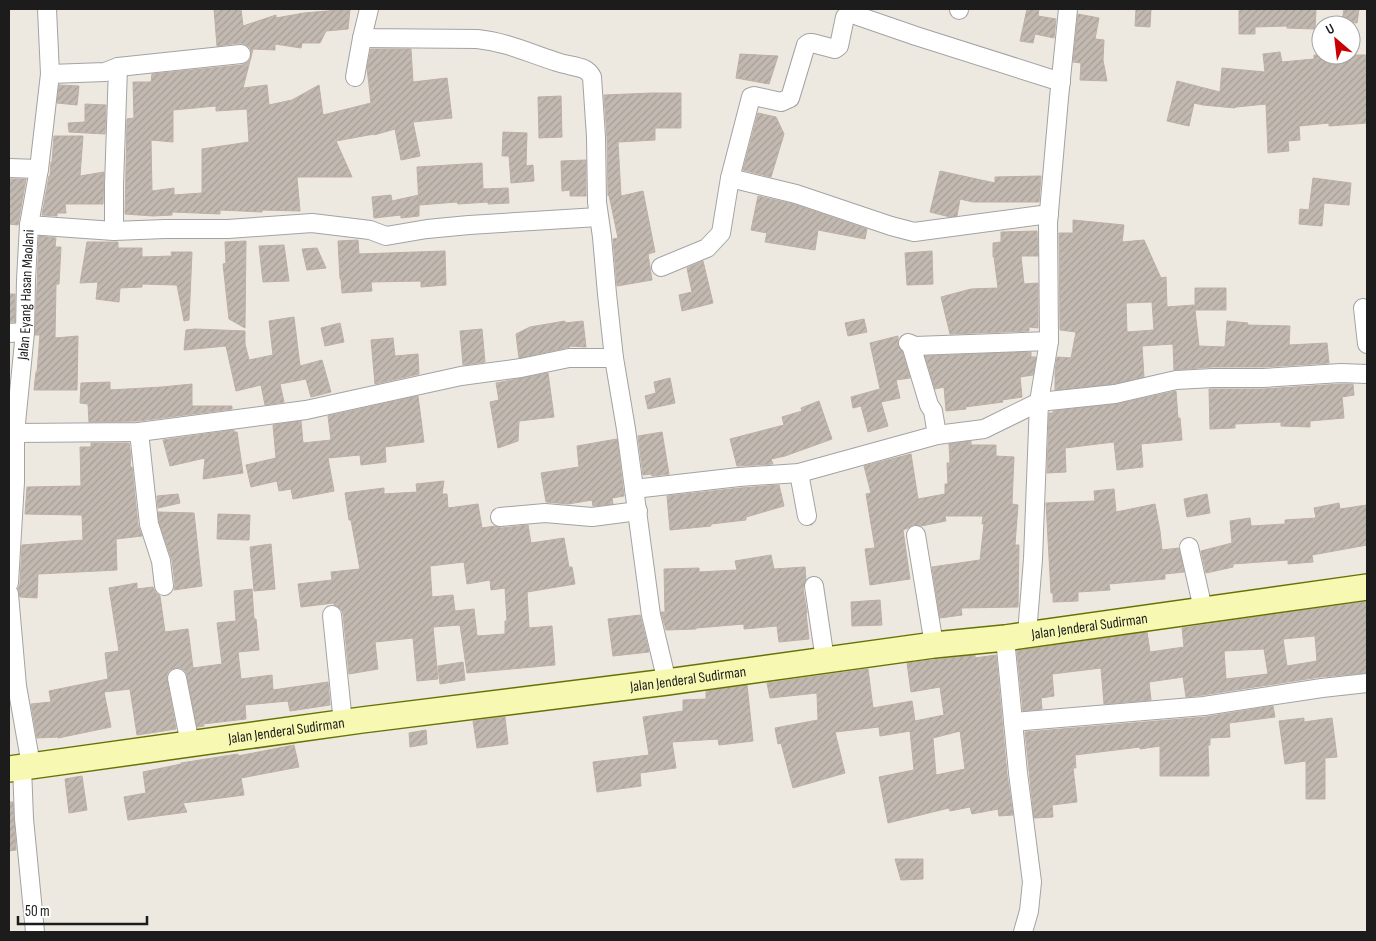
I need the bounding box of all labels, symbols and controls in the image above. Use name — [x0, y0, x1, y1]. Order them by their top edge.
north arrow — [1311, 15, 1361, 65]
text: U — [1323, 20, 1337, 38]
street label: Jalan Eyang Hasan Maolani — [13, 229, 39, 362]
street label: Jalan Jenderal Sudirman — [1029, 609, 1149, 644]
street label: Jalan Jenderal Sudirman — [628, 662, 747, 697]
street label: Jalan Jenderal Sudirman — [226, 714, 346, 749]
scale bar — [18, 894, 146, 926]
text: 50 m — [25, 902, 50, 921]

